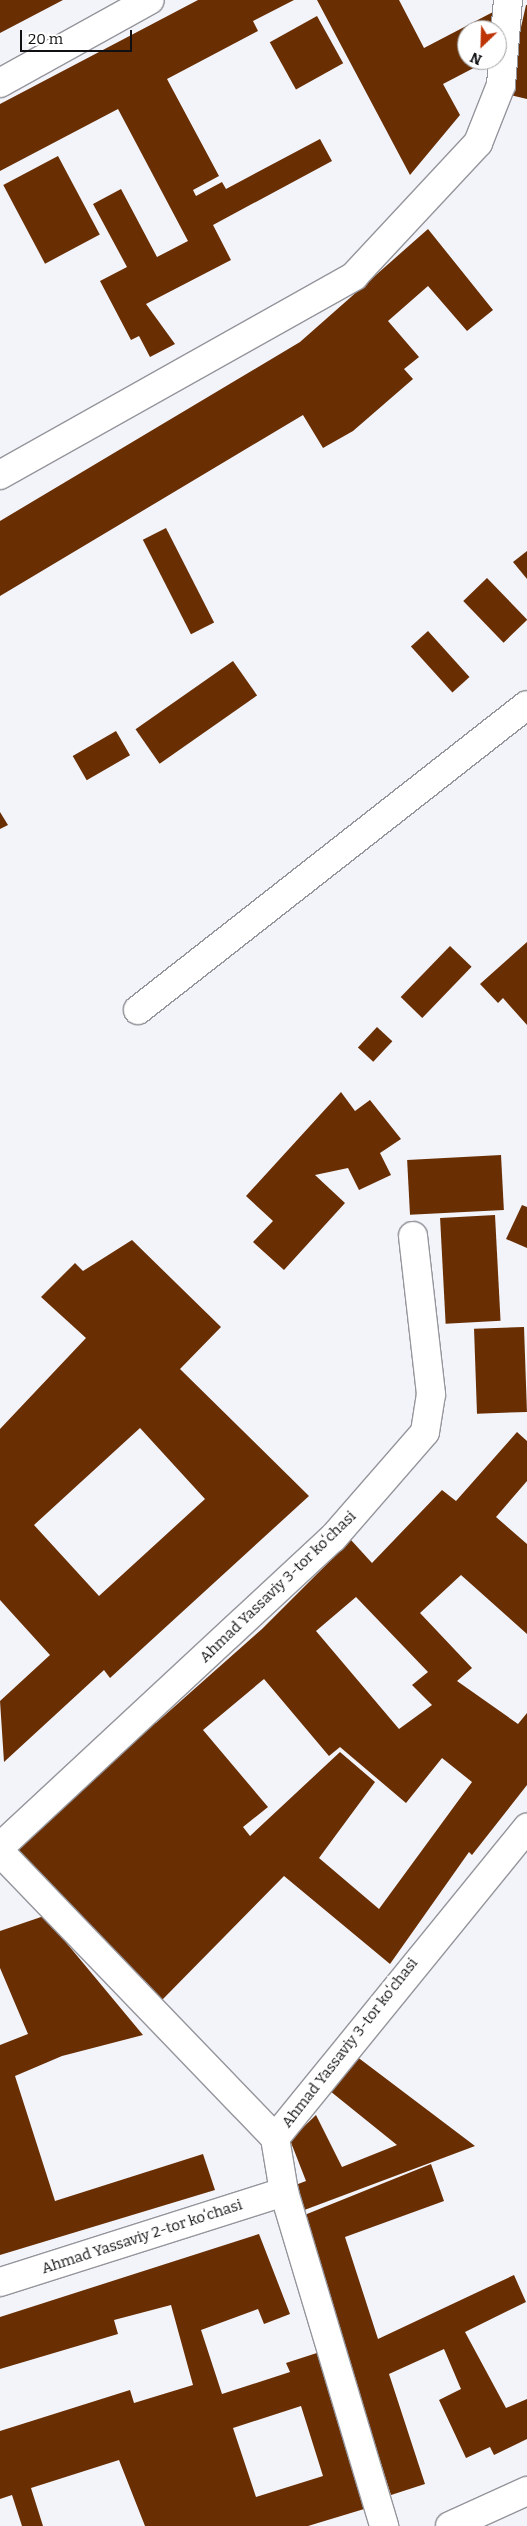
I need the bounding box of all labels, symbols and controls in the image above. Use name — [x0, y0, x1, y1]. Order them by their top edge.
scale bar — [22, 20, 135, 52]
north arrow — [457, 20, 507, 70]
text: 20 m — [28, 30, 63, 48]
text: N — [468, 48, 484, 68]
street label: Ahmad Yassaviy 3-tor koʻchasi — [196, 1507, 360, 1667]
street label: Ahmad Yassaviy 3-tor koʻchasi — [278, 1955, 422, 2131]
street label: Ahmad Yassaviy 2-tor koʻchasi — [39, 2196, 245, 2278]

